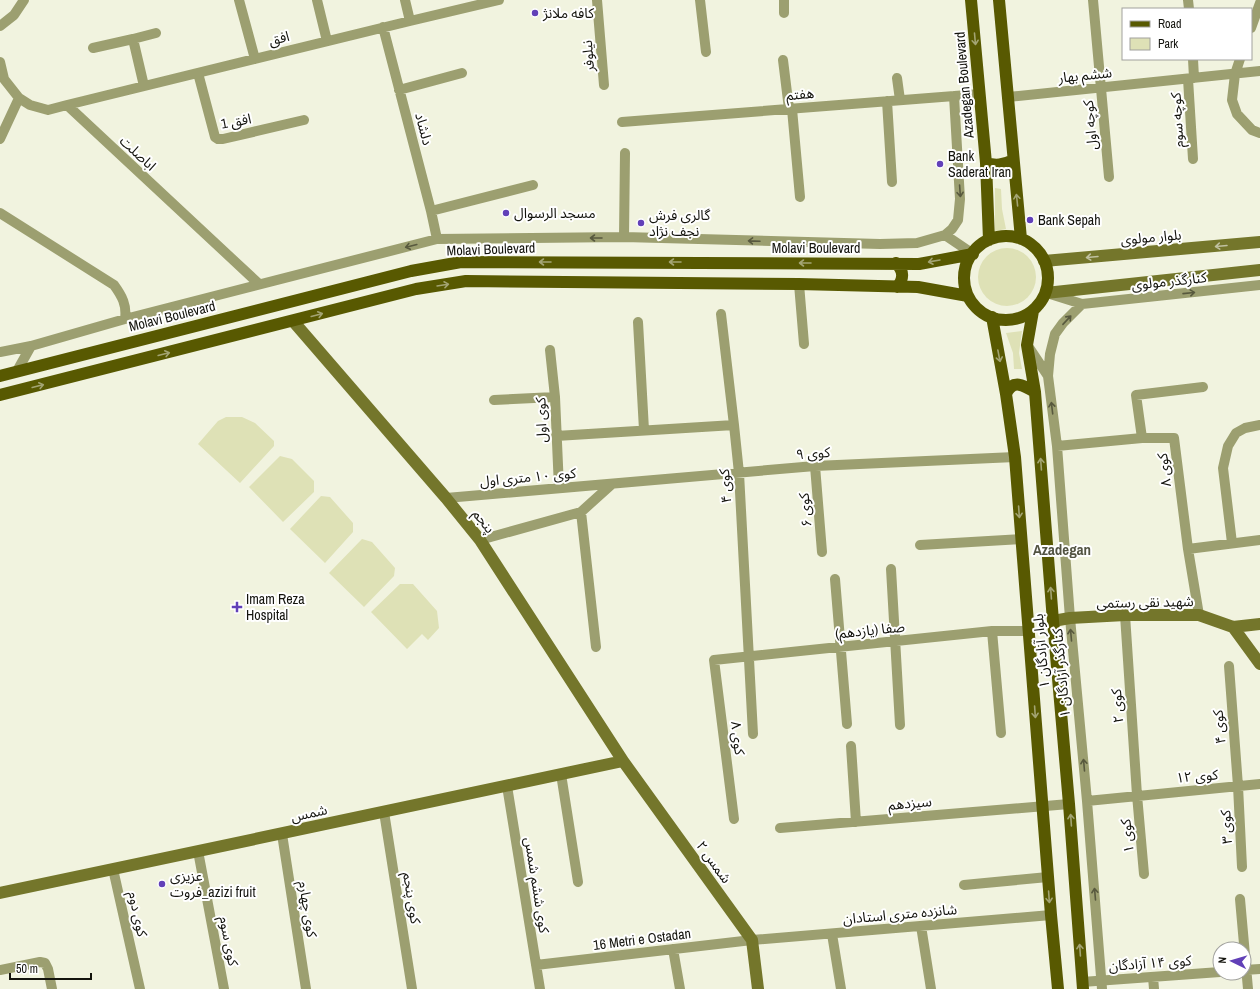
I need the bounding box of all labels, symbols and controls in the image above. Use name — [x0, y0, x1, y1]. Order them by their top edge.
place label: کافه ملانژ — [542, 4, 594, 22]
marker: کافه ملانژ — [530, 8, 540, 18]
legend — [1122, 8, 1252, 60]
text: Road — [1158, 16, 1182, 32]
street label: افق — [267, 27, 292, 50]
street label: Azadegan Boulevard — [950, 31, 978, 140]
one-way arrow — [971, 32, 979, 45]
text: Park — [1158, 36, 1178, 52]
street label: نیلوفر — [578, 39, 598, 74]
street label: ششم بهار — [1056, 63, 1113, 89]
street label: هفتم — [785, 84, 815, 106]
street label: کوچه سوم — [1167, 92, 1189, 148]
street label: کوچه اول — [1079, 99, 1102, 151]
street label: افق 1 — [219, 109, 253, 134]
street label: دلشاد — [411, 111, 437, 148]
street label: اباصلت — [116, 132, 160, 174]
place label: Bank Saderat Iran — [948, 147, 1011, 181]
marker: Bank Saderat Iran — [935, 159, 945, 169]
one-way arrow — [956, 184, 963, 197]
one-way arrow — [1013, 194, 1021, 207]
place label: مسجد الرسوال — [514, 204, 596, 222]
place label: گالری فرش نجف نژاد — [649, 206, 710, 240]
marker: مسجد الرسوال — [501, 208, 511, 218]
place label: Bank Sepah — [1038, 211, 1101, 229]
marker: Bank Sepah — [1025, 215, 1035, 225]
marker: گالری فرش نجف نژاد — [636, 218, 646, 228]
street label: بلوار مولوی — [1120, 225, 1182, 249]
one-way arrow — [590, 234, 603, 241]
one-way arrow — [748, 237, 761, 245]
street label: Molavi Boulevard — [446, 238, 536, 260]
street label: Molavi Boulevard — [772, 239, 860, 257]
one-way arrow — [404, 242, 417, 250]
one-way arrow — [1215, 242, 1228, 249]
one-way arrow — [1086, 253, 1099, 260]
one-way arrow — [928, 257, 941, 265]
one-way arrow — [539, 258, 552, 266]
one-way arrow — [669, 258, 682, 266]
one-way arrow — [799, 259, 812, 267]
street label: کنارگذر مولوی — [1130, 268, 1208, 294]
one-way arrow — [436, 281, 449, 289]
one-way arrow — [1182, 289, 1195, 297]
street label: Molavi Boulevard — [127, 297, 217, 335]
one-way arrow — [310, 310, 323, 318]
one-way arrow — [1062, 314, 1071, 325]
one-way arrow — [157, 349, 170, 357]
one-way arrow — [995, 349, 1003, 362]
one-way arrow — [31, 382, 44, 389]
street label: کوی اول — [531, 397, 551, 443]
one-way arrow — [1048, 402, 1056, 415]
street label: کوی ۹ — [795, 443, 831, 463]
street label: کوی ۸ — [1153, 452, 1175, 488]
one-way arrow — [1037, 458, 1044, 471]
street label: کوی ۱۰ متری اول — [479, 464, 577, 490]
street label: کوی ۴ — [715, 468, 735, 504]
street label: کوی ۶ — [795, 492, 815, 528]
street label: پنجم — [467, 505, 499, 538]
one-way arrow — [1016, 505, 1023, 518]
district label: Azadegan — [1033, 539, 1091, 560]
one-way arrow — [1047, 587, 1054, 600]
place label: Imam Reza Hospital — [246, 590, 305, 624]
street label: شهید نقی رستمی — [1096, 592, 1194, 612]
marker: Imam Reza Hospital — [231, 601, 243, 613]
street label: بلوار آزادگان ۱ — [1029, 613, 1053, 689]
street label: صفا (یازدهم) — [834, 617, 906, 645]
street label: کنارگذر آزادگان ۱ — [1048, 627, 1074, 718]
one-way arrow — [1068, 629, 1075, 642]
street label: کوی ۲ — [1107, 688, 1127, 724]
one-way arrow — [1031, 705, 1039, 718]
street label: کوی ۴ — [1209, 709, 1229, 745]
street label: کوی ۸ — [727, 720, 749, 756]
one-way arrow — [1080, 759, 1087, 772]
street label: کوی ۱۲ — [1175, 765, 1219, 787]
street label: سیزدهم — [887, 792, 933, 816]
street label: شمس — [289, 800, 329, 826]
street label: کوی ۳ — [1216, 809, 1236, 845]
one-way arrow — [1067, 814, 1074, 827]
street label: کوی ۱ — [1116, 818, 1138, 854]
street label: کوی ششم شمس — [519, 836, 554, 935]
street label: شمس ۲ — [693, 837, 735, 887]
place label: عزیزی فروت_azizi fruit — [170, 867, 256, 901]
street label: کوی پنجم — [397, 871, 425, 926]
marker: عزیزی فروت_azizi fruit — [157, 879, 167, 889]
street label: کوی چهارم — [293, 879, 321, 939]
one-way arrow — [1091, 888, 1098, 901]
street label: کوی دوم — [122, 890, 152, 939]
one-way arrow — [1046, 890, 1053, 903]
street label: شانزده متری استادان — [842, 900, 958, 928]
street label: کوی سوم — [213, 914, 243, 968]
street label: 16 Metri e Ostadan — [592, 924, 692, 954]
north arrow — [1212, 941, 1252, 981]
one-way arrow — [1077, 944, 1084, 957]
street label: کوی ۱۴ آزادگان — [1108, 951, 1192, 975]
scale bar — [10, 955, 91, 981]
text: N — [1215, 956, 1229, 964]
text: 50 m — [16, 961, 38, 977]

